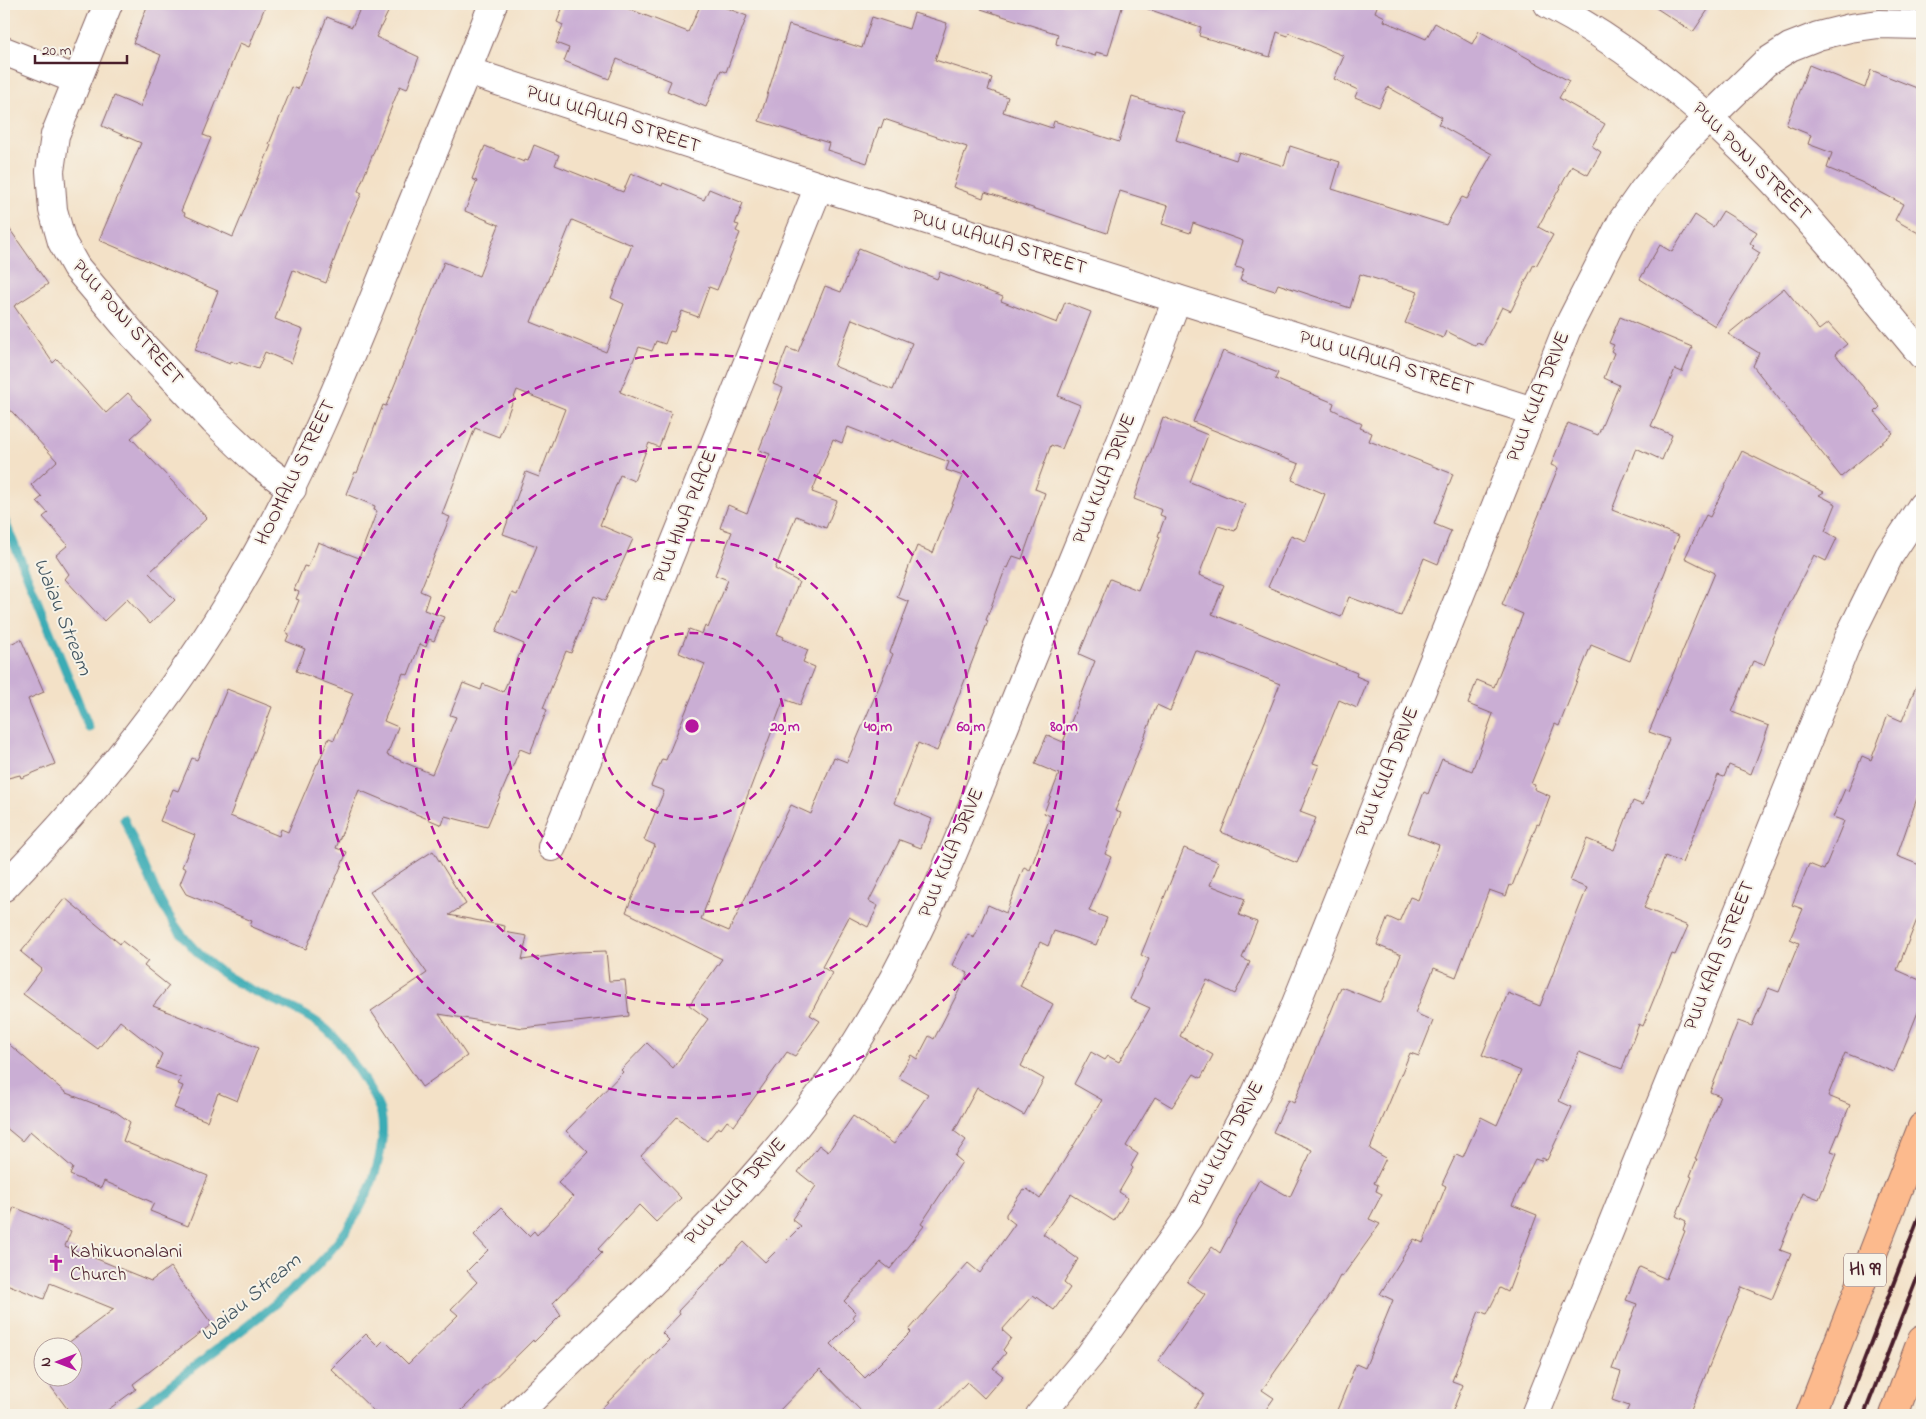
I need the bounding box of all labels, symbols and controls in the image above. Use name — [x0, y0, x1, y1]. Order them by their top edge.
scale bar — [35, 32, 128, 64]
text: 20 m — [42, 40, 72, 62]
street label: PUU ULAULA STREET — [522, 78, 704, 162]
street label: PUU PONI STREET — [1685, 96, 1817, 228]
street label: PUU ULAULA STREET — [908, 203, 1090, 283]
street label: PUU PONI STREET — [64, 254, 190, 392]
street label: PUU ULAULA STREET — [1295, 324, 1477, 404]
street label: PUU KULA DRIVE — [1500, 327, 1578, 467]
street label: HOOMALU STREET — [248, 395, 344, 551]
street label: PUU KULA DRIVE — [1066, 409, 1144, 549]
street label: PUU HINA PLACE — [646, 446, 726, 588]
water label: Waiau Stream — [25, 554, 99, 681]
street label: PUU KULA DRIVE — [1349, 702, 1427, 842]
text: 20 m — [769, 716, 800, 738]
text: 40 m — [863, 716, 892, 738]
text: 60 m — [956, 716, 986, 738]
text: 80 m — [1049, 716, 1078, 738]
centre of rings — [683, 717, 701, 735]
street label: PUU KULA DRIVE — [912, 784, 992, 922]
street label: PUU KALA STREET — [1677, 877, 1763, 1035]
street label: PUU KULA DRIVE — [1182, 1076, 1272, 1212]
street label: PUU KULA DRIVE — [678, 1131, 794, 1253]
place label: Kahikuonalani Church — [70, 1238, 182, 1290]
water label: Waiau Stream — [194, 1246, 309, 1349]
church icon: Kahikuonalani Church — [46, 1253, 66, 1273]
road number: HI 99 — [1844, 1254, 1886, 1286]
north arrow — [32, 1336, 82, 1386]
text: N — [36, 1357, 57, 1367]

